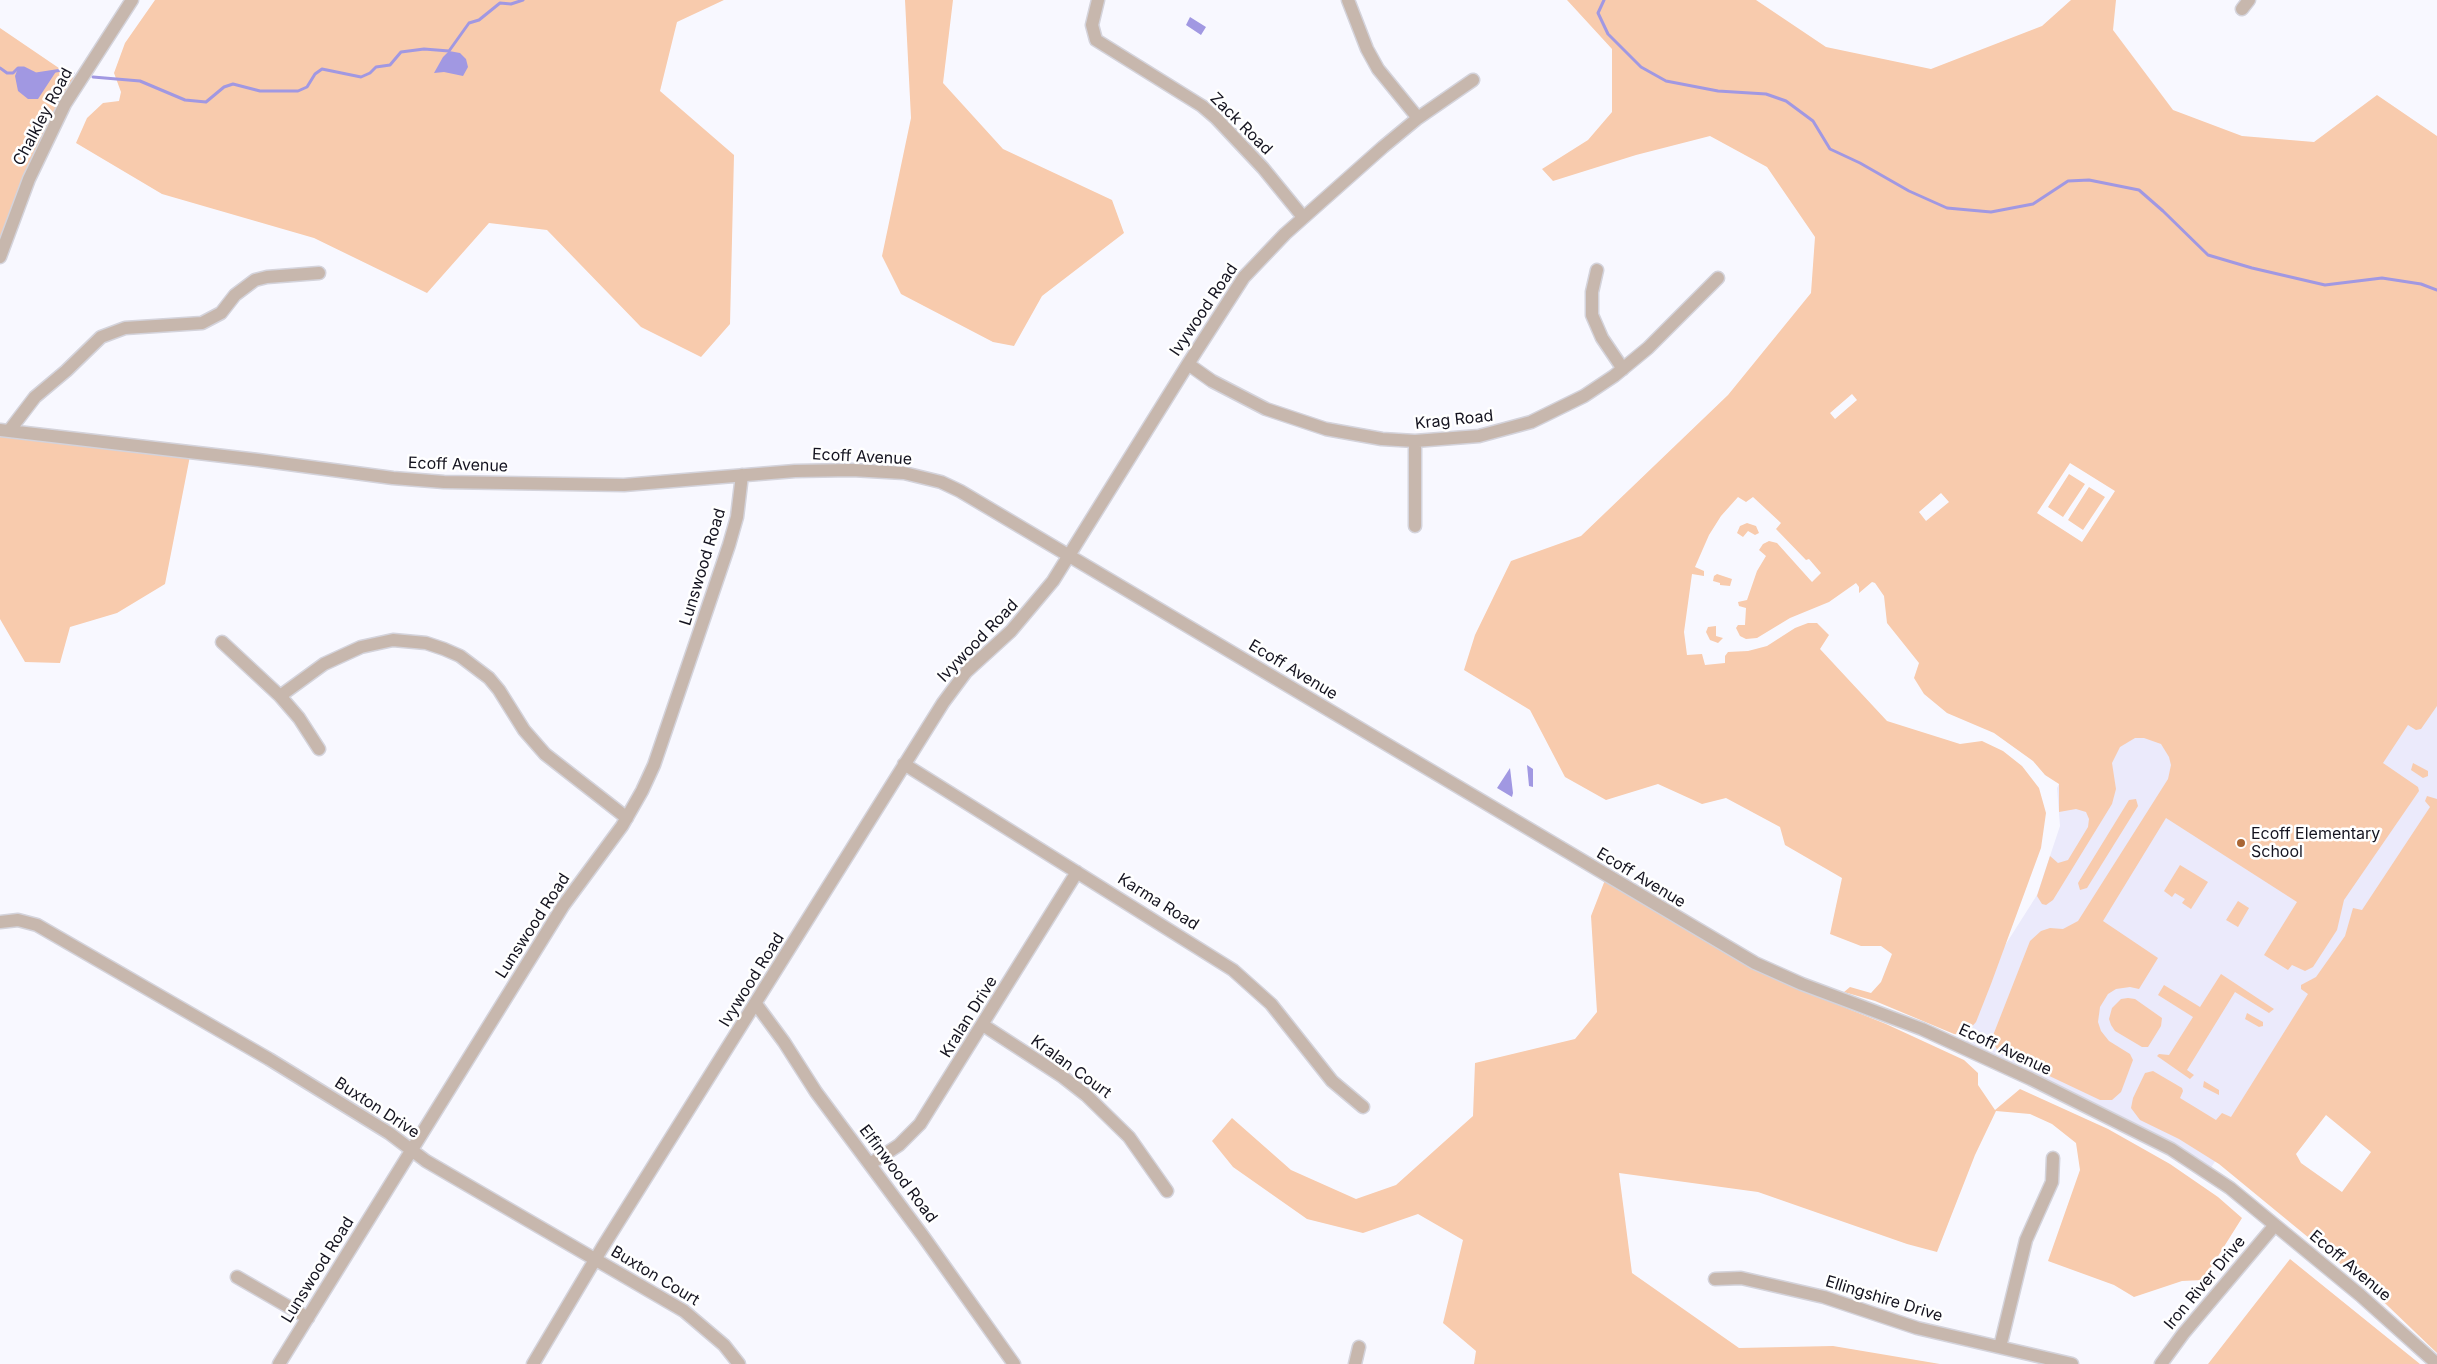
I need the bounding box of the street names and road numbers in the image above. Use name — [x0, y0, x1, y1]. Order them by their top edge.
street label: Chalkley Road — [9, 65, 77, 169]
street label: Zack Road — [1206, 89, 1276, 159]
street label: Ivywood Road — [1166, 260, 1242, 360]
street label: Krag Road — [1414, 406, 1494, 434]
street label: Ecoff Avenue — [811, 445, 913, 469]
street label: Ecoff Avenue — [408, 454, 508, 476]
street label: Lunswood Road — [676, 506, 730, 628]
street label: Ivywood Road — [934, 596, 1022, 686]
street label: Ecoff Avenue — [1245, 636, 1341, 704]
street label: Ecoff Avenue — [1593, 844, 1689, 912]
street label: Karma Road — [1114, 869, 1202, 935]
street label: Lunswood Road — [492, 870, 574, 982]
street label: Ivywood Road — [715, 929, 789, 1031]
street label: Kralan Drive — [936, 973, 1002, 1061]
street label: Ecoff Avenue — [1956, 1020, 2054, 1080]
street label: Kralan Court — [1027, 1031, 1115, 1103]
street label: Buxton Drive — [331, 1073, 423, 1143]
street label: Elfinwood Road — [855, 1121, 941, 1227]
street label: Lunswood Road — [278, 1213, 358, 1327]
street label: Ecoff Avenue — [2305, 1226, 2395, 1306]
street label: Iron River Drive — [2160, 1232, 2250, 1334]
street label: Buxton Court — [607, 1242, 703, 1310]
street label: Ellingshire Drive — [1823, 1272, 1945, 1326]

